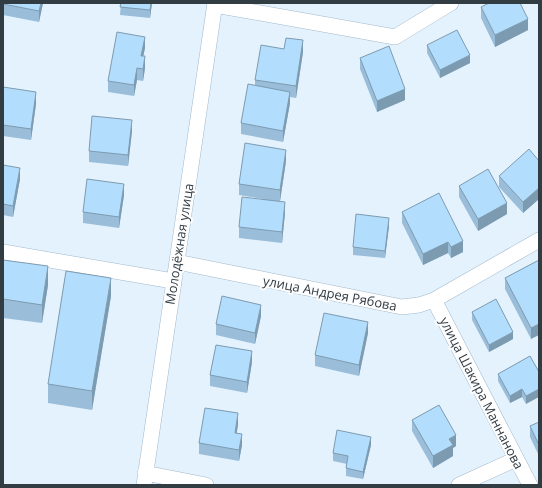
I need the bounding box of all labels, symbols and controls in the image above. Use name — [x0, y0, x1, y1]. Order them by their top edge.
street label: Молодёжная улица — [161, 182, 197, 306]
street label: улица Андрея Рябова — [262, 271, 398, 315]
street label: улица Шакира Маннанова — [436, 314, 528, 472]

